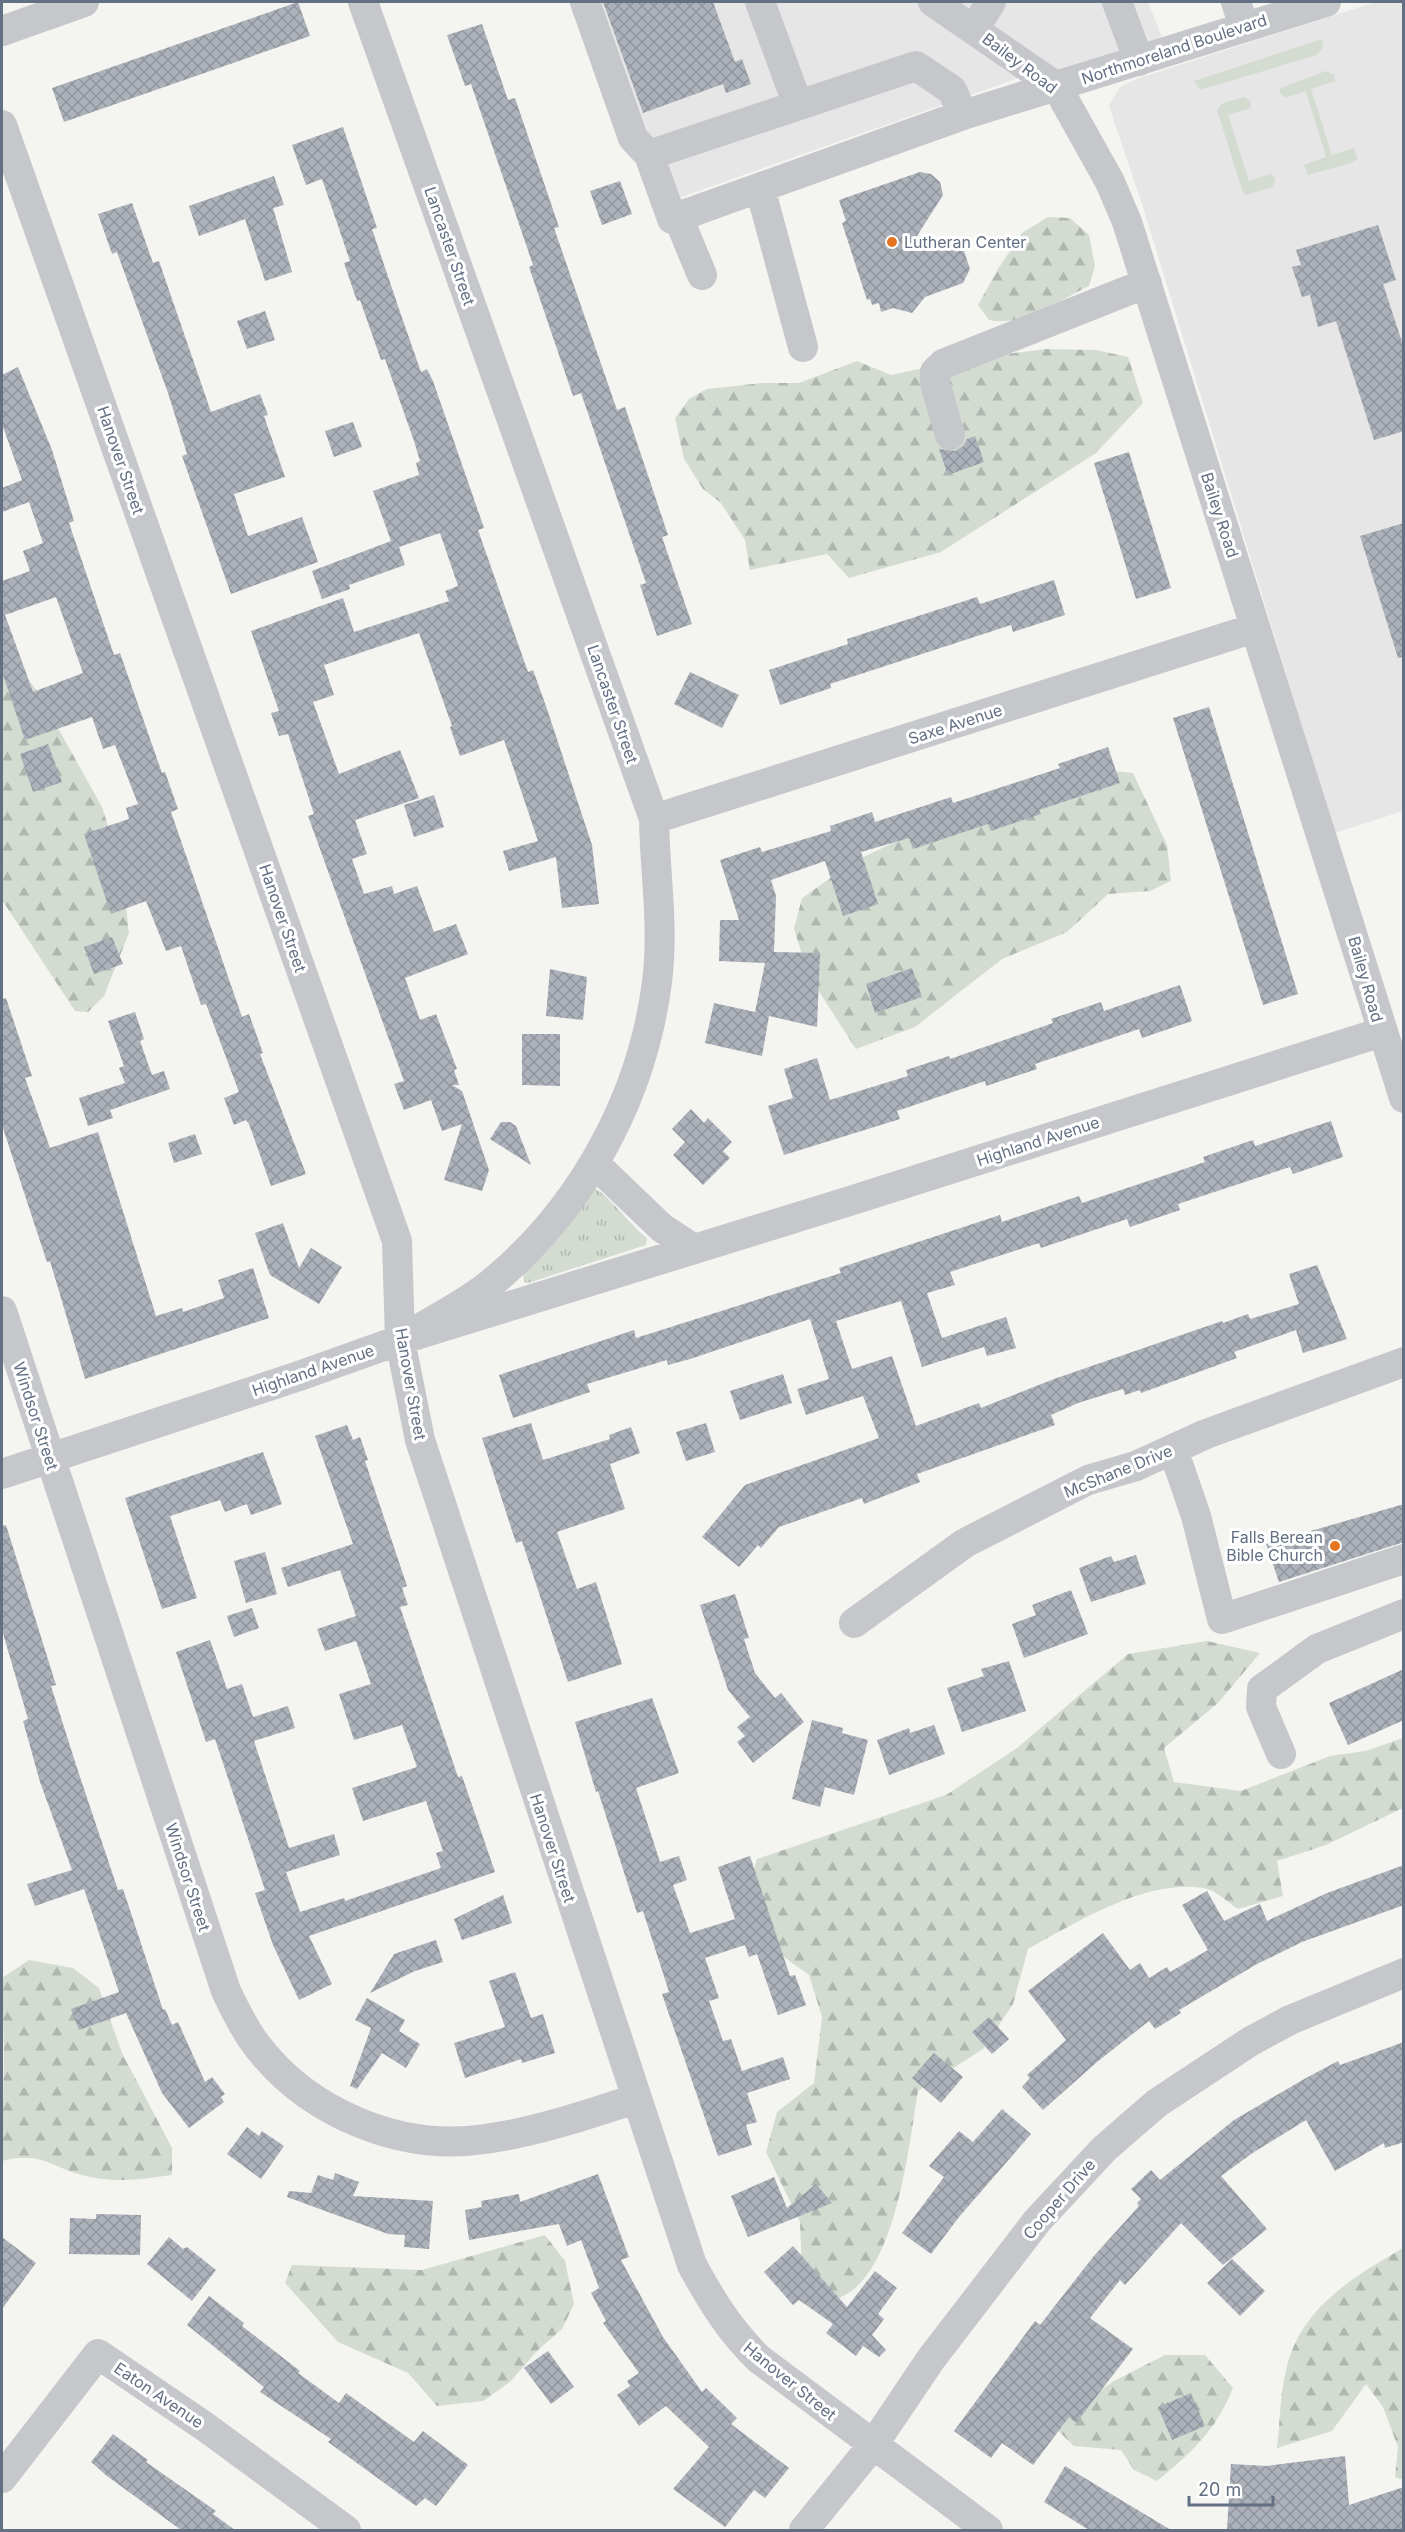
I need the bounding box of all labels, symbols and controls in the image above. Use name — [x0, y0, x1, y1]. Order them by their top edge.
street label: Northmoreland Boulevard — [1079, 10, 1269, 88]
street label: Bailey Road — [979, 28, 1061, 98]
street label: Lancaster Street — [420, 184, 480, 308]
place label: Lutheran Center — [904, 232, 1026, 252]
marker: Lutheran Center — [885, 235, 899, 249]
street label: Hanover Street — [93, 403, 149, 517]
street label: Bailey Road — [1197, 470, 1243, 560]
street label: Lancaster Street — [583, 642, 643, 766]
street label: Saxe Avenue — [905, 699, 1005, 749]
street label: Hanover Street — [255, 861, 311, 975]
street label: Bailey Road — [1344, 934, 1388, 1024]
street label: Highland Avenue — [974, 1112, 1102, 1170]
street label: Hanover Street — [391, 1326, 431, 1442]
street label: Highland Avenue — [249, 1340, 377, 1400]
street label: Windsor Street — [9, 1359, 63, 1473]
street label: McShane Drive — [1061, 1440, 1175, 1502]
place label: Falls Berean Bible Church — [1226, 1527, 1323, 1565]
marker: Falls Berean Bible Church — [1328, 1539, 1342, 1553]
street label: Hanover Street — [526, 1791, 580, 1905]
street label: Windsor Street — [161, 1820, 215, 1934]
street label: Cooper Drive — [1019, 2155, 1099, 2243]
street label: Hanover Street — [740, 2338, 840, 2424]
street label: Eaton Avenue — [111, 2358, 207, 2432]
scale bar — [1189, 2469, 1273, 2507]
text: 20 m — [1198, 2479, 1241, 2500]

